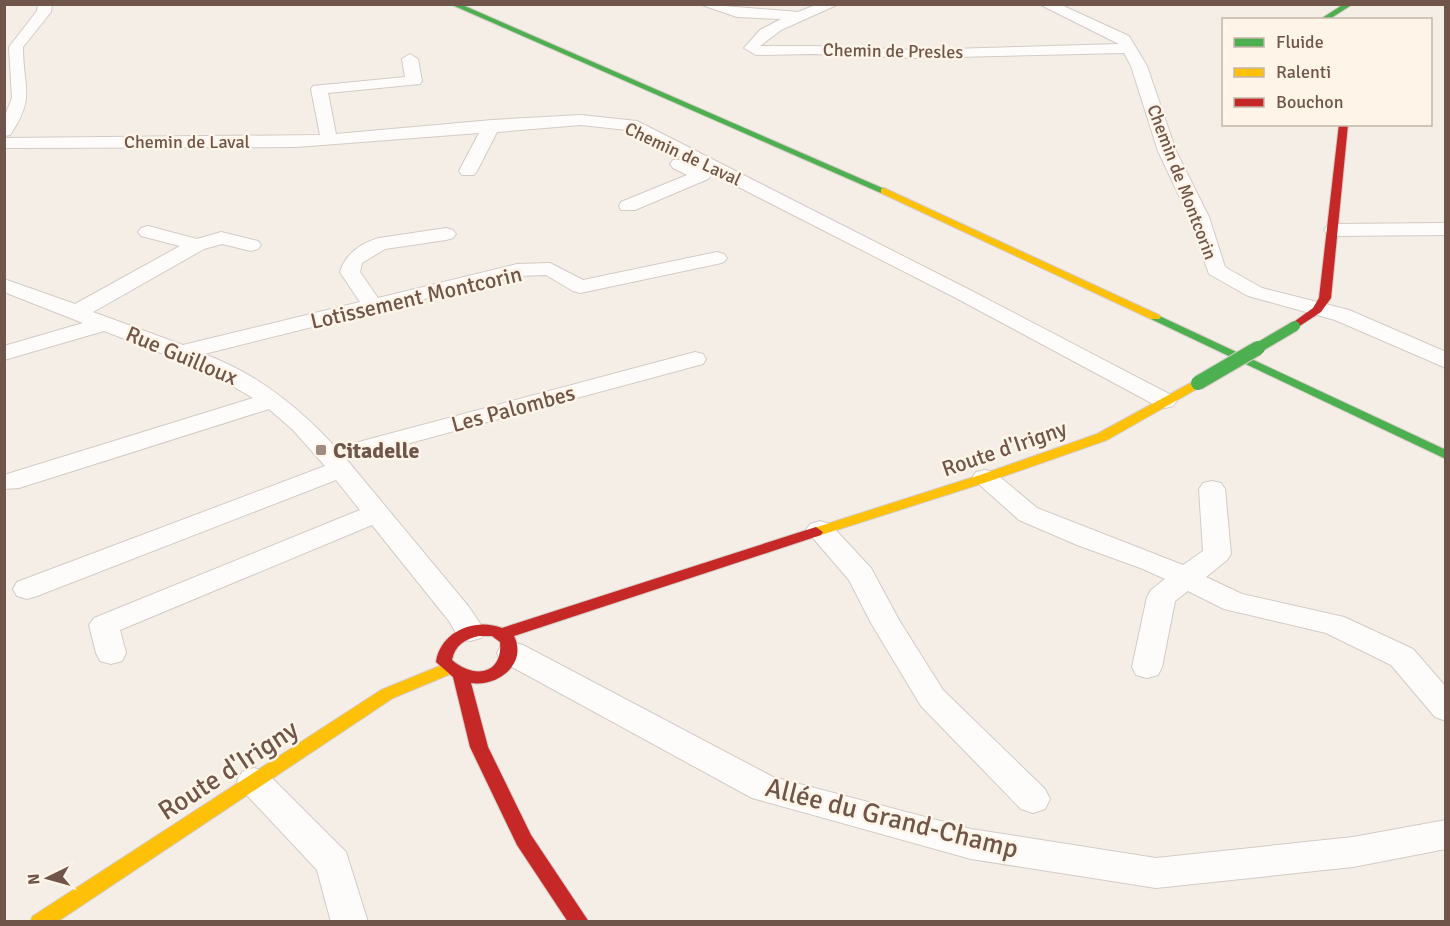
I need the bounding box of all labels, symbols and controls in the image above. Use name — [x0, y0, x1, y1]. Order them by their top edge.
legend — [1222, 18, 1432, 126]
text: Fluide — [1276, 31, 1324, 53]
street label: Chemin de Presles — [823, 39, 963, 63]
text: Ralenti — [1276, 61, 1331, 83]
text: Bouchon — [1276, 91, 1344, 113]
street label: Chemin de Montcorin — [1142, 101, 1222, 263]
street label: Chemin de Laval — [621, 117, 745, 191]
street label: Chemin de Laval — [124, 131, 250, 153]
street label: Lotissement Montcorin — [308, 260, 524, 335]
street label: Rue Guilloux — [122, 320, 242, 391]
street label: Les Palombes — [448, 379, 578, 438]
street label: Route d'Irigny — [938, 414, 1071, 482]
place label: Citadelle — [333, 437, 419, 464]
marker: Citadelle — [314, 443, 328, 457]
street label: Route d'Irigny — [152, 713, 305, 828]
street label: Allée du Grand-Champ — [762, 771, 1022, 866]
north arrow — [18, 848, 78, 908]
text: N — [24, 873, 45, 886]

